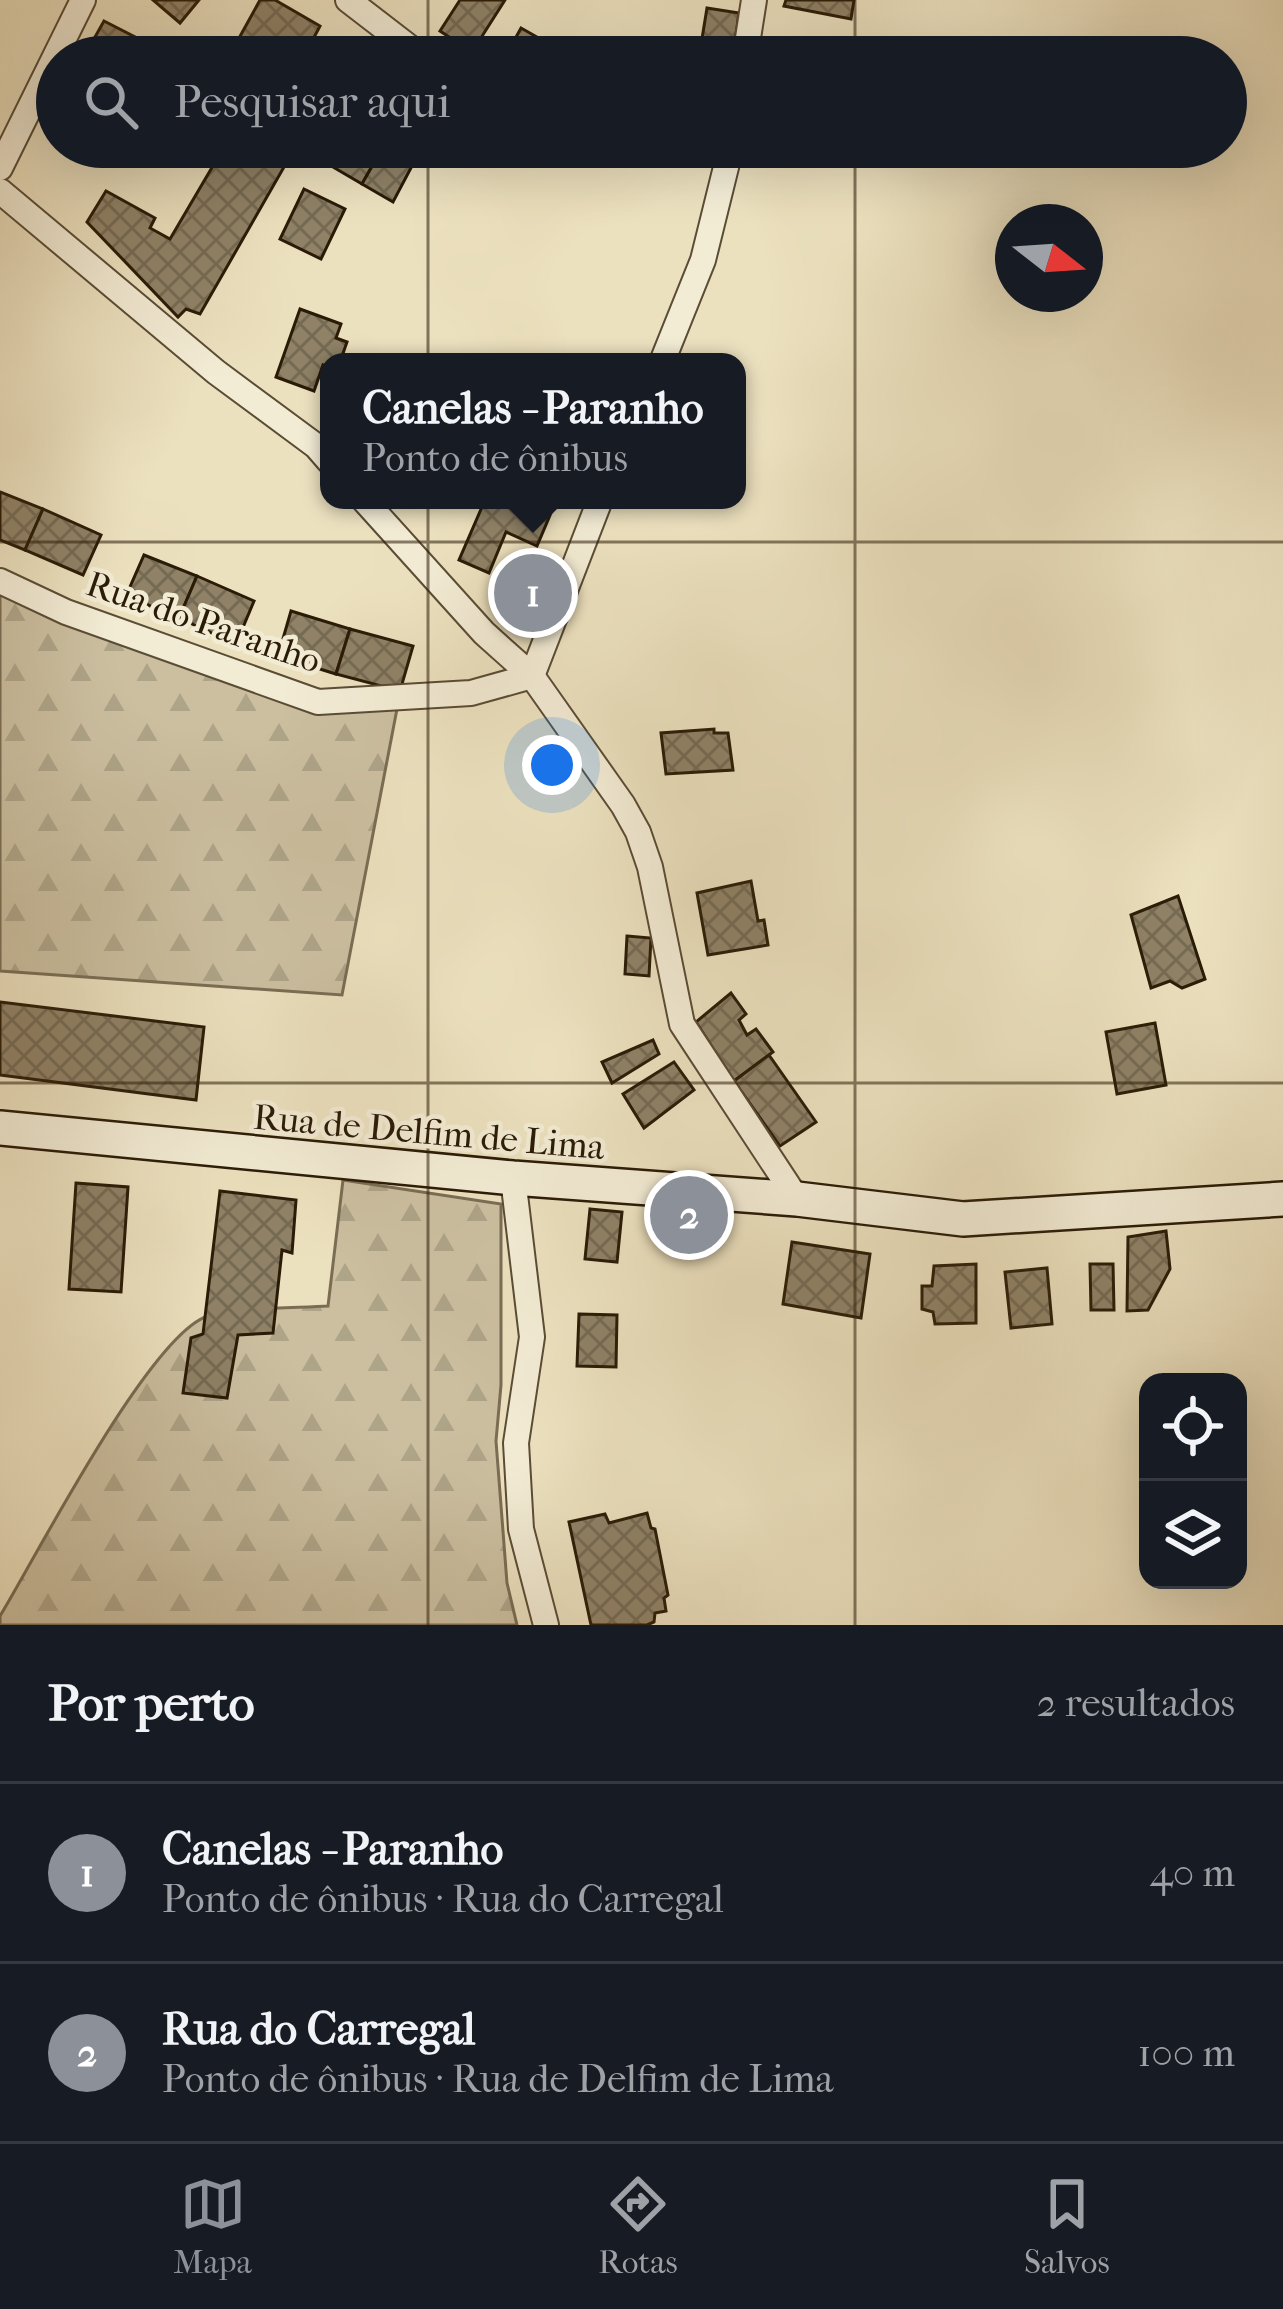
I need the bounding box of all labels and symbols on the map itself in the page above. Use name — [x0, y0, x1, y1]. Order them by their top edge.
north arrow — [995, 204, 1103, 312]
pin: 1 — [494, 548, 572, 638]
street label: Rua do Paranho — [81, 562, 326, 682]
your location — [522, 735, 582, 795]
street label: Rua de Delfim de Lima — [252, 1096, 607, 1168]
pin: 2 — [650, 1170, 728, 1260]

